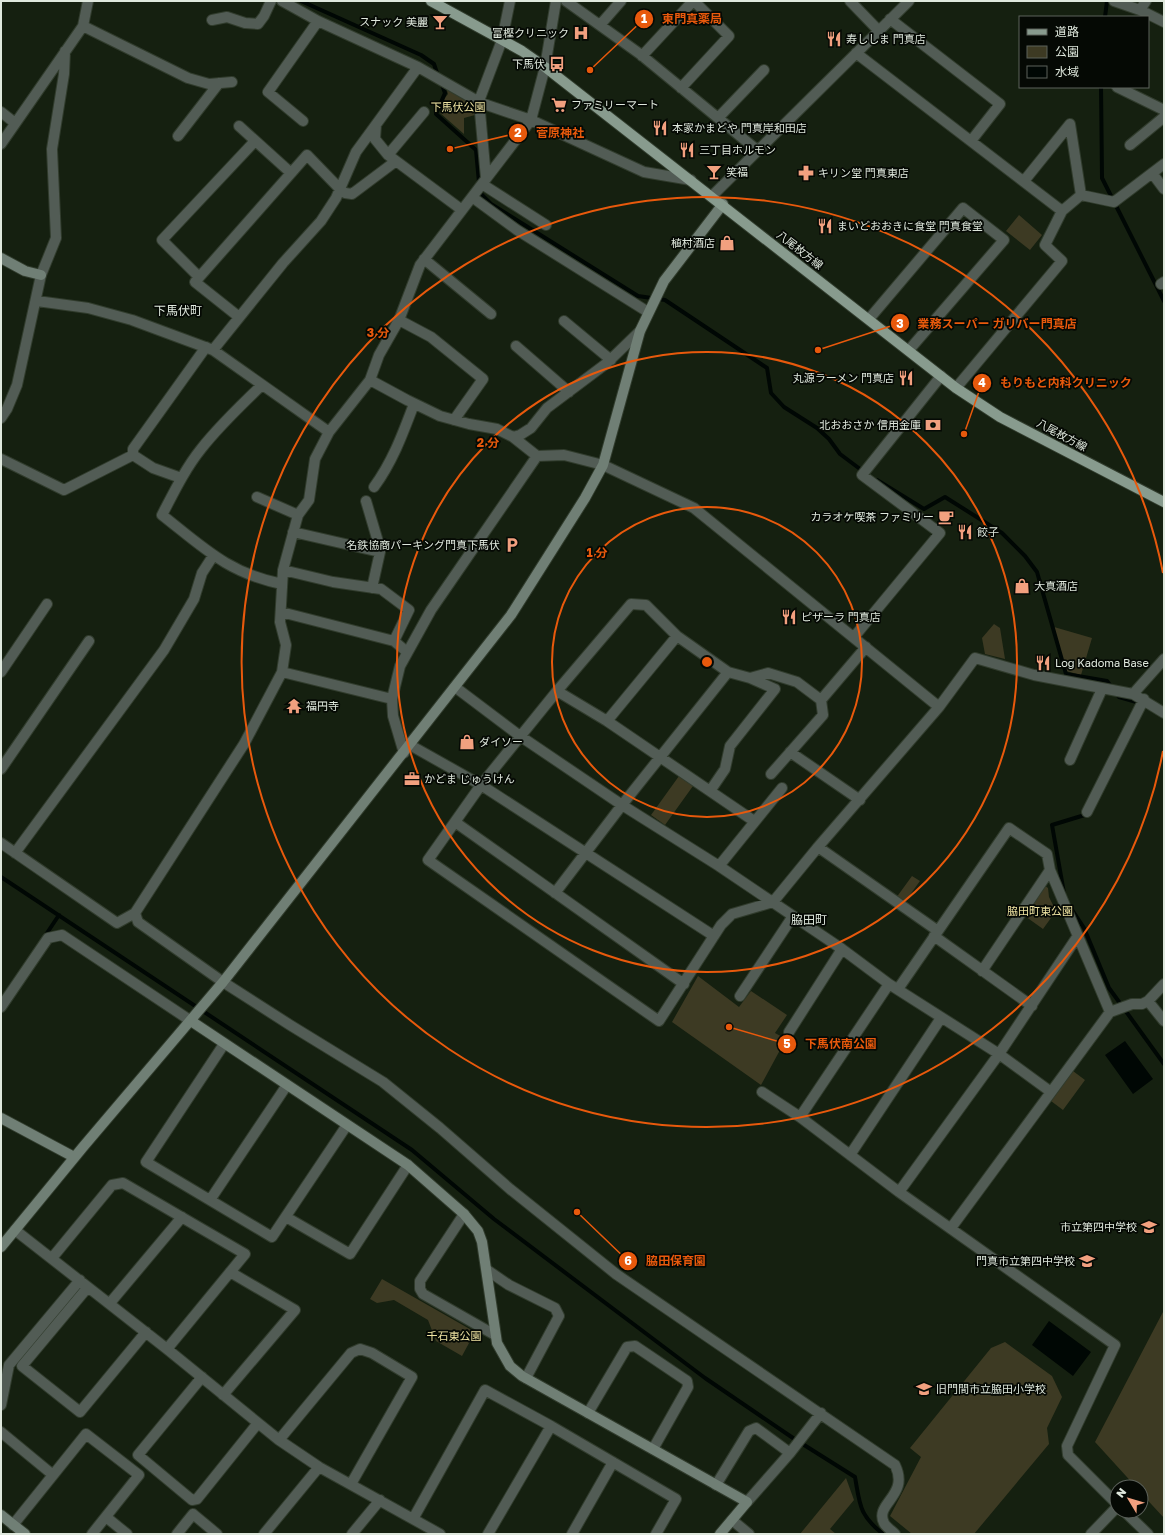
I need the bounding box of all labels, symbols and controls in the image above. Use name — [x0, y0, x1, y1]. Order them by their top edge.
callout: 東門真薬局 — [634, 7, 730, 31]
text: 1 — [641, 11, 647, 26]
text: 東門真薬局 — [662, 11, 722, 26]
bar icon: スナック 美麗 — [431, 13, 449, 31]
place label: スナック 美麗 — [359, 15, 428, 28]
legend — [1019, 16, 1149, 88]
hospital icon: 富樫クリニック — [572, 24, 590, 42]
text: 道路 — [1055, 24, 1079, 39]
place label: 富樫クリニック — [492, 26, 569, 39]
restaurant icon: 寿ししま 門真店 — [825, 30, 843, 48]
place label: 寿ししま 門真店 — [846, 32, 926, 45]
text: 公園 — [1055, 44, 1079, 59]
bus stop icon: 下馬伏 — [548, 55, 566, 73]
place label: 下馬伏 — [512, 57, 545, 70]
text: 水域 — [1055, 64, 1079, 79]
supermarket icon: ファミリーマート — [550, 96, 568, 114]
place label: ファミリーマート — [571, 98, 659, 111]
park label: 下馬伏公園 — [431, 100, 486, 113]
restaurant icon: 本家かまどや 門真岸和田店 — [651, 119, 669, 137]
callout: 菅原神社 — [508, 121, 592, 145]
place label: 本家かまどや 門真岸和田店 — [672, 121, 807, 134]
text: 2 — [514, 125, 522, 140]
text: 菅原神社 — [536, 125, 584, 140]
restaurant icon: 三丁目ホルモン — [678, 141, 696, 159]
place label: 三丁目ホルモン — [699, 143, 776, 156]
bar icon: 笑福 — [705, 163, 723, 181]
pharmacy icon: キリン堂 門真東店 — [797, 164, 815, 182]
place label: 笑福 — [726, 165, 748, 178]
place label: キリン堂 門真東店 — [818, 166, 909, 179]
restaurant icon: まいどおおきに食堂 門真食堂 — [816, 217, 834, 235]
place label: まいどおおきに食堂 門真食堂 — [837, 219, 983, 232]
street label: 八尾枚方線 — [775, 228, 826, 272]
shop icon: 植村酒店 — [718, 234, 736, 252]
place label: 植村酒店 — [671, 236, 715, 249]
district label: 下馬伏町 — [154, 303, 202, 318]
callout: 業務スーパー ガリバー門真店 — [890, 311, 1085, 335]
text: 3 — [896, 316, 904, 331]
text: 業務スーパー ガリバー門真店 — [918, 316, 1076, 331]
text: 3 分 — [367, 325, 389, 340]
restaurant icon: 丸源ラーメン 門真店 — [897, 369, 915, 387]
place label: 丸源ラーメン 門真店 — [793, 371, 894, 384]
callout: もりもと内科クリニック — [972, 371, 1140, 395]
text: 4 — [978, 375, 986, 390]
text: もりもと内科クリニック — [1000, 375, 1132, 390]
bank icon: 北おおさか 信用金庫 — [924, 416, 942, 434]
street label: 八尾枚方線 — [1035, 416, 1090, 453]
place label: 北おおさか 信用金庫 — [819, 418, 921, 431]
text: 2 分 — [477, 435, 499, 450]
cafe icon: カラオケ喫茶 ファミリー — [937, 508, 955, 526]
place label: カラオケ喫茶 ファミリー — [810, 510, 934, 523]
restaurant icon: 餃子 — [956, 523, 974, 541]
place label: 餃子 — [977, 525, 999, 538]
parking icon: 名鉄協商パーキング門真下馬伏 — [503, 536, 521, 554]
place label: 名鉄協商パーキング門真下馬伏 — [346, 538, 500, 551]
text: 1 分 — [586, 545, 608, 560]
shop icon: 大真酒店 — [1013, 577, 1031, 595]
place label: 大真酒店 — [1034, 579, 1078, 592]
restaurant icon: ピザーラ 門真店 — [780, 608, 798, 626]
place label: ピザーラ 門真店 — [801, 610, 881, 623]
restaurant icon: Log Kadoma Base — [1034, 654, 1052, 672]
centre of rings — [700, 655, 714, 669]
place label: Log Kadoma Base — [1055, 656, 1149, 669]
temple icon: 福円寺 — [285, 697, 303, 715]
place label: 福円寺 — [306, 699, 339, 712]
shop icon: ダイソー — [458, 733, 476, 751]
place label: ダイソー — [479, 735, 523, 748]
office icon: かどま じゅうけん — [403, 770, 421, 788]
place label: かどま じゅうけん — [424, 772, 515, 785]
park label: 脇田町東公園 — [1007, 904, 1073, 917]
district label: 脇田町 — [791, 912, 827, 927]
callout: 下馬伏南公園 — [777, 1032, 885, 1056]
text: 5 — [783, 1036, 791, 1051]
text: 下馬伏南公園 — [805, 1036, 877, 1051]
school or university icon: 市立第四中学校 — [1140, 1218, 1158, 1236]
place label: 市立第四中学校 — [1060, 1220, 1137, 1233]
callout: 脇田保育園 — [618, 1249, 714, 1273]
school or university icon: 門真市立第四中学校 — [1078, 1252, 1096, 1270]
text: 6 — [624, 1253, 632, 1268]
text: 脇田保育園 — [646, 1253, 706, 1268]
place label: 門真市立第四中学校 — [976, 1254, 1075, 1267]
park label: 千石東公園 — [427, 1329, 482, 1342]
school or university icon: 旧門間市立脇田小学校 — [915, 1380, 933, 1398]
place label: 旧門間市立脇田小学校 — [936, 1382, 1046, 1395]
north arrow — [1109, 1479, 1149, 1519]
text: N — [1113, 1485, 1128, 1500]

